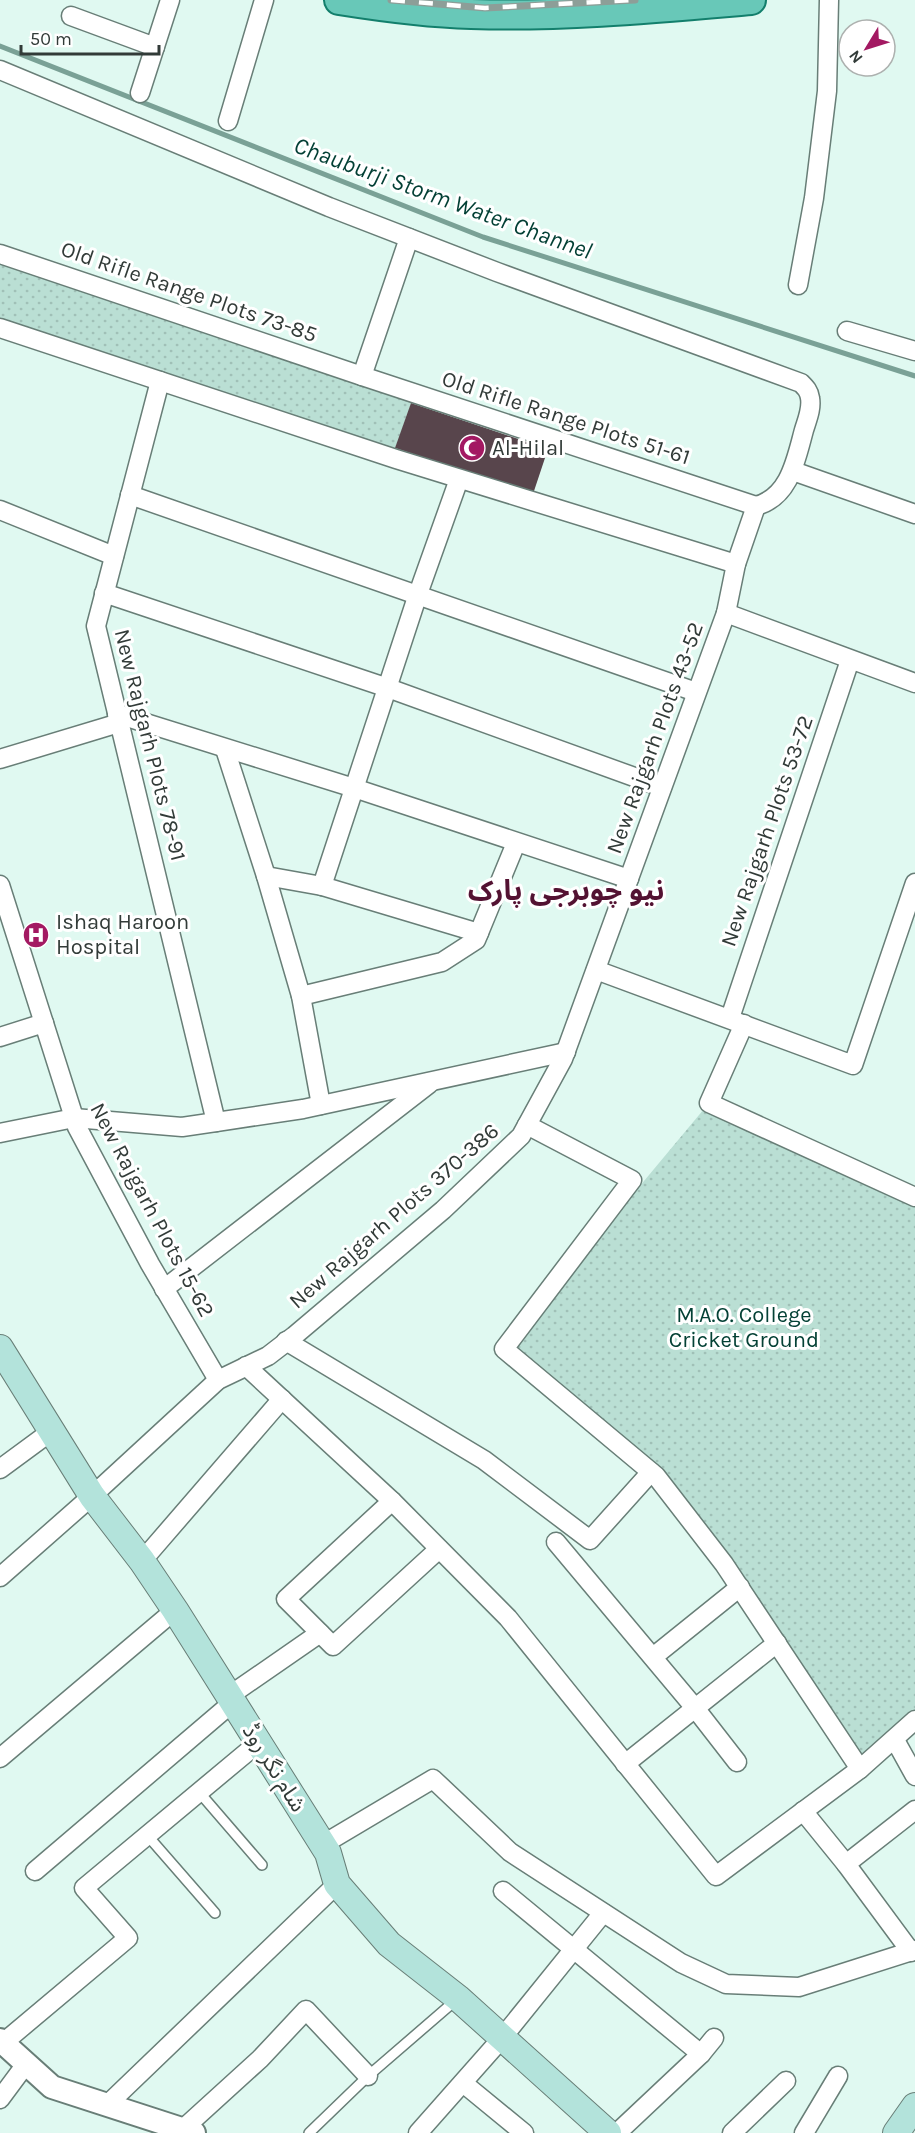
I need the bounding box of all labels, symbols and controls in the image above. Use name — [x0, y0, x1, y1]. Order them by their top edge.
scale bar — [21, 18, 159, 56]
north arrow — [837, 18, 897, 78]
text: 50 m — [30, 28, 72, 50]
text: N — [845, 47, 867, 67]
water label: Chauburji Storm Water Channel — [290, 131, 596, 265]
street label: Old Rifle Range Plots 73-85 — [58, 236, 320, 348]
street label: Old Rifle Range Plots 51-61 — [439, 366, 693, 470]
mosque icon: Al-Hilal — [457, 433, 487, 463]
place label: Al-Hilal — [492, 435, 564, 461]
street label: New Rajgarh Plots 43-52 — [601, 619, 709, 857]
street label: New Rajgarh Plots 78-91 — [109, 626, 191, 864]
street label: New Rajgarh Plots 53-72 — [715, 712, 819, 950]
district label: نیو چوبرجی پارک — [468, 874, 664, 908]
place label: Ishaq Haroon Hospital — [56, 909, 189, 960]
hospital icon: Ishaq Haroon Hospital — [21, 920, 51, 950]
street label: New Rajgarh Plots 15-62 — [84, 1098, 220, 1322]
street label: New Rajgarh Plots 370-386 — [284, 1118, 504, 1314]
park label: M.A.O. College Cricket Ground — [669, 1302, 819, 1353]
street label: شام نگر روڈ — [234, 1719, 311, 1818]

